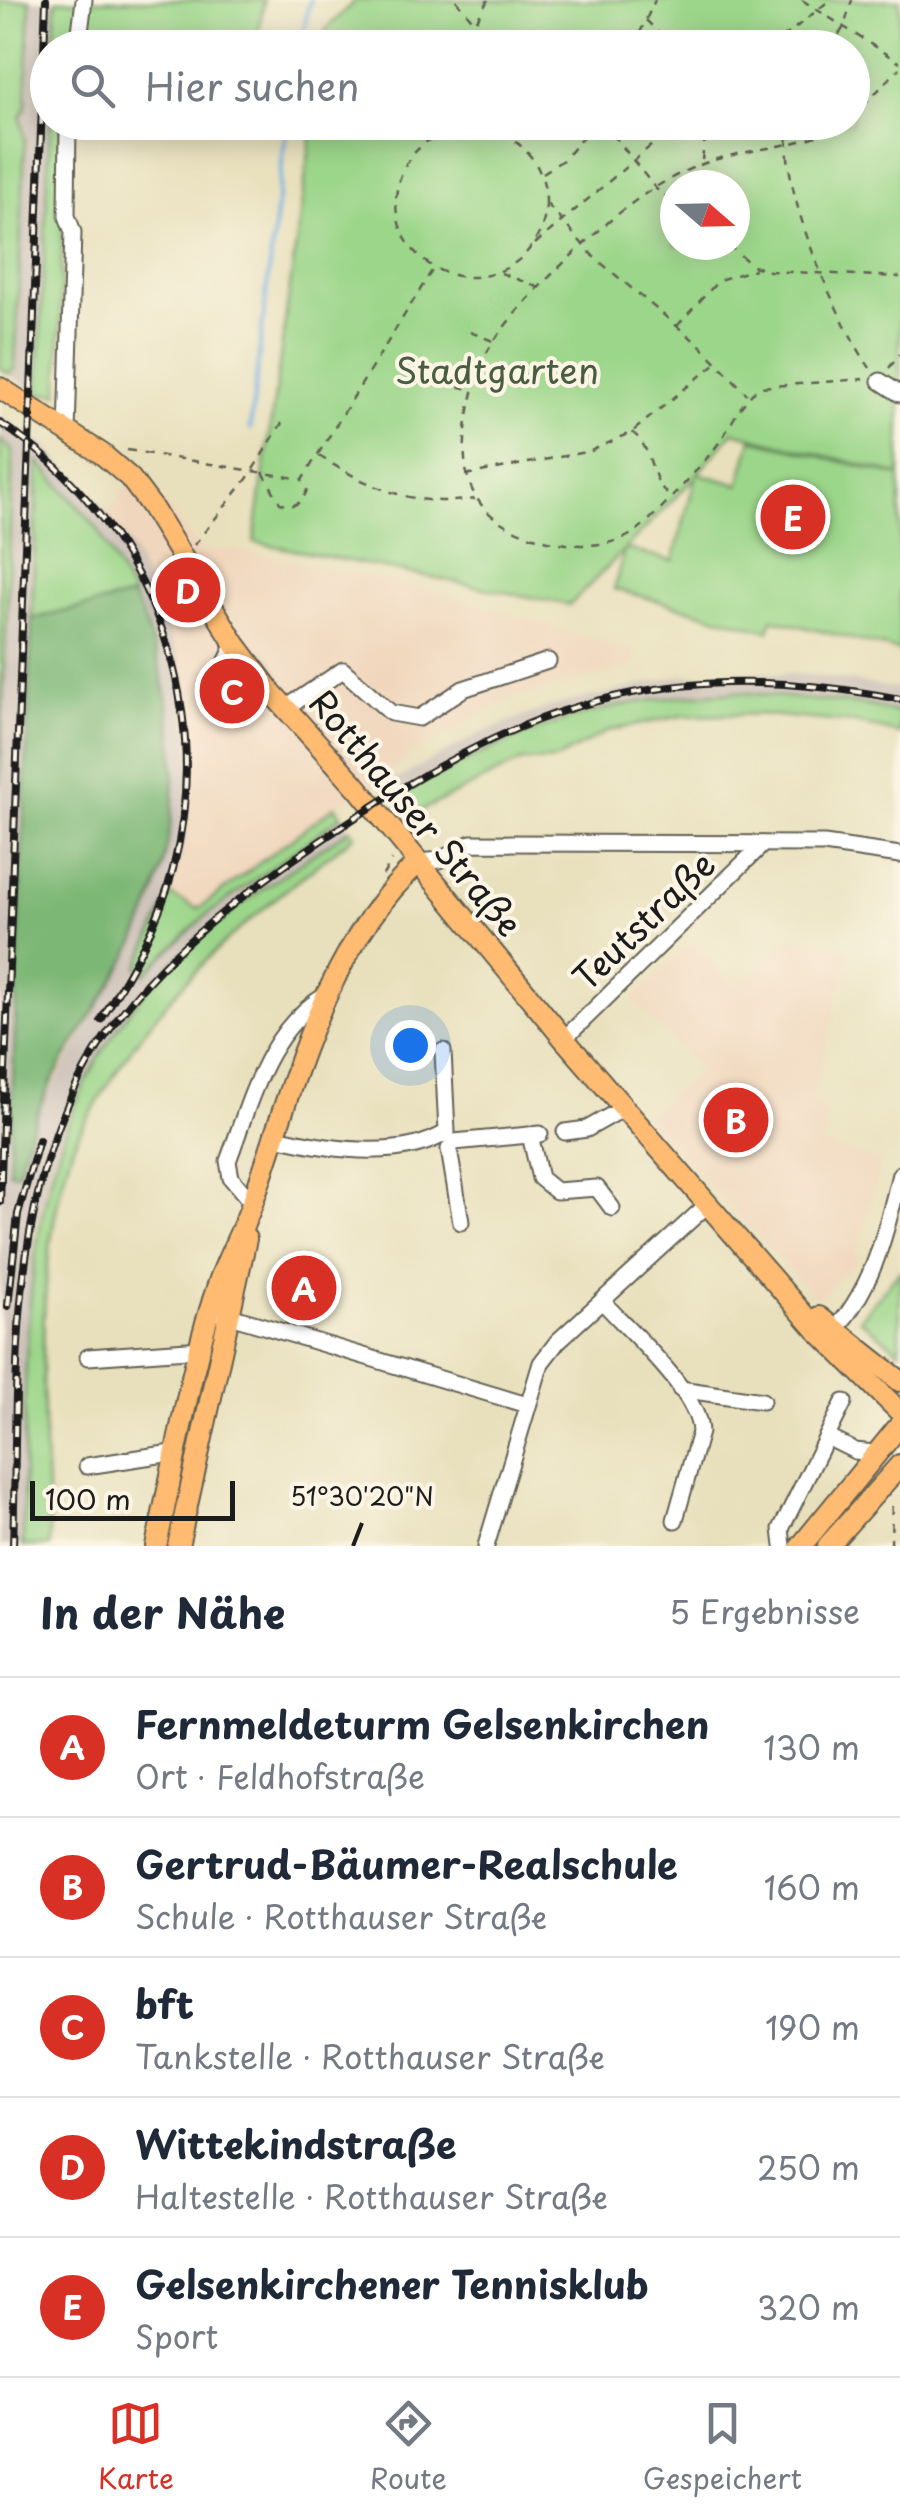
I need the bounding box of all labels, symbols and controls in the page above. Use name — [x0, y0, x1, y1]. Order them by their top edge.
search box — [30, 30, 870, 140]
text: Hier suchen — [145, 57, 359, 114]
icon: search — [65, 58, 120, 113]
north arrow — [660, 170, 750, 260]
park label: Stadtgarten — [395, 343, 599, 396]
pin: E — [760, 480, 826, 554]
pin: D — [156, 552, 220, 628]
pin: C — [200, 654, 264, 728]
street label: Rotthauser Straße — [298, 677, 536, 947]
street label: Teutstraße — [559, 838, 727, 1002]
your location — [385, 1020, 436, 1071]
pin: B — [704, 1082, 768, 1158]
pin: A — [272, 1250, 336, 1326]
scale bar — [30, 1476, 235, 1520]
text: 100 m — [45, 1477, 131, 1520]
text: 51°30'20"N — [290, 1477, 434, 1515]
text: In der Nähe — [40, 1580, 285, 1643]
text: 5 Ergebnisse — [669, 1587, 860, 1635]
text: Fernmeldeturm Gelsenkirchen — [135, 1695, 709, 1752]
text: A — [60, 1723, 85, 1771]
text: 130 m — [763, 1723, 860, 1771]
text: Ort · Feldhofstraße — [135, 1752, 425, 1800]
text: Gertrud-Bäumer-Realschule — [135, 1835, 678, 1892]
text: B — [62, 1863, 83, 1911]
text: 160 m — [764, 1863, 860, 1911]
text: Schule · Rotthauser Straße — [135, 1892, 547, 1940]
text: bft — [135, 1975, 194, 2032]
text: C — [60, 2003, 85, 2051]
text: 190 m — [765, 2003, 860, 2051]
text: Tankstelle · Rotthauser Straße — [135, 2032, 605, 2080]
text: Wittekindstraße — [135, 2115, 457, 2172]
text: D — [60, 2143, 85, 2191]
text: 250 m — [757, 2143, 860, 2191]
text: Haltestelle · Rotthauser Straße — [135, 2172, 608, 2220]
text: Gelsenkirchener Tennisklub — [135, 2255, 649, 2312]
text: E — [63, 2283, 82, 2331]
text: 320 m — [757, 2283, 860, 2331]
text: Sport — [135, 2312, 218, 2360]
tab: Karte — [98, 2396, 174, 2499]
tab: Route — [370, 2396, 447, 2499]
tab: Gespeichert — [643, 2396, 802, 2499]

